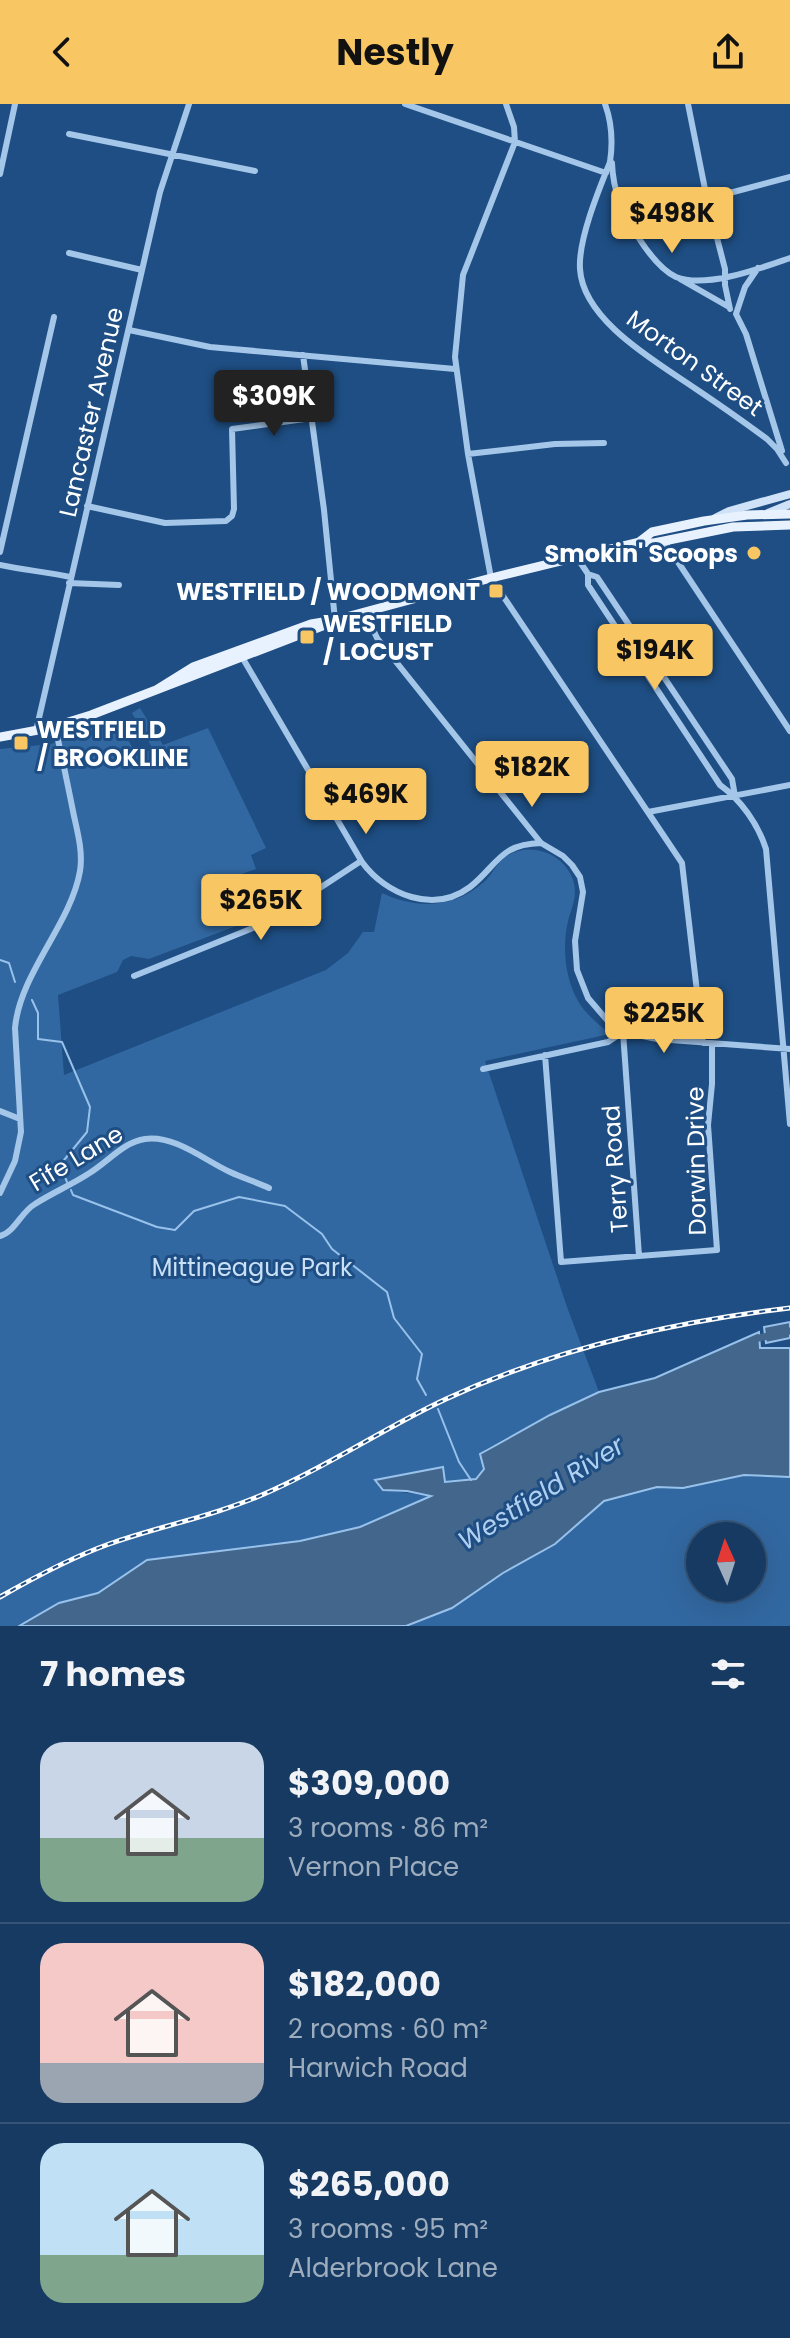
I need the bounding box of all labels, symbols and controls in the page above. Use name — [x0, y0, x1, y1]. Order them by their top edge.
text: Nestly — [336, 27, 454, 78]
icon: back — [40, 30, 84, 74]
icon: share — [706, 30, 750, 74]
pin: $498K — [616, 187, 728, 255]
text: $498K — [629, 195, 715, 231]
street label: Morton Street — [620, 302, 770, 424]
street label: Lancaster Avenue — [51, 304, 131, 520]
pin: $309K — [218, 370, 330, 438]
text: $309K — [232, 378, 316, 414]
place label: Smokin' Scoops — [545, 537, 738, 570]
marker: Smokin' Scoops — [745, 544, 763, 562]
place label: WESTFIELD / WOODMONT — [176, 575, 480, 608]
marker: WESTFIELD / WOODMONT — [487, 582, 505, 600]
place label: WESTFIELD / LOCUST — [323, 607, 452, 668]
pin: $194K — [599, 624, 711, 692]
marker: WESTFIELD / LOCUST — [298, 628, 316, 646]
text: $194K — [616, 632, 694, 668]
place label: WESTFIELD / BROOKLINE — [37, 713, 188, 774]
marker: WESTFIELD / BROOKLINE — [12, 734, 30, 752]
pin: $182K — [476, 741, 588, 809]
text: $182K — [494, 749, 570, 785]
pin: $469K — [310, 768, 422, 836]
text: $469K — [323, 776, 409, 812]
pin: $265K — [205, 874, 317, 942]
text: $265K — [219, 882, 303, 918]
pin: $225K — [608, 987, 720, 1055]
text: $225K — [623, 995, 705, 1031]
street label: Dorwin Drive — [678, 1086, 714, 1236]
street label: Terry Road — [594, 1104, 636, 1234]
street label: Fife Lane — [23, 1117, 129, 1199]
park label: Mittineague Park — [152, 1251, 353, 1284]
water label: Westfield River — [451, 1427, 632, 1559]
north arrow — [686, 1522, 766, 1602]
map controls — [686, 1522, 766, 1602]
text: 7 homes — [40, 1650, 186, 1698]
icon: filters — [706, 1652, 750, 1696]
text: $309,000 — [288, 1759, 450, 1807]
icon: home — [104, 1774, 200, 1870]
text: 3 rooms · 86 m² — [288, 1810, 488, 1846]
text: Vernon Place — [288, 1849, 459, 1885]
text: $182,000 — [288, 1960, 441, 2008]
icon: home — [104, 1975, 200, 2071]
text: 2 rooms · 60 m² — [288, 2011, 488, 2047]
text: Harwich Road — [288, 2050, 468, 2086]
text: $265,000 — [288, 2160, 450, 2208]
icon: home — [104, 2175, 200, 2271]
text: 3 rooms · 95 m² — [288, 2211, 488, 2247]
text: Alderbrook Lane — [288, 2250, 498, 2286]

